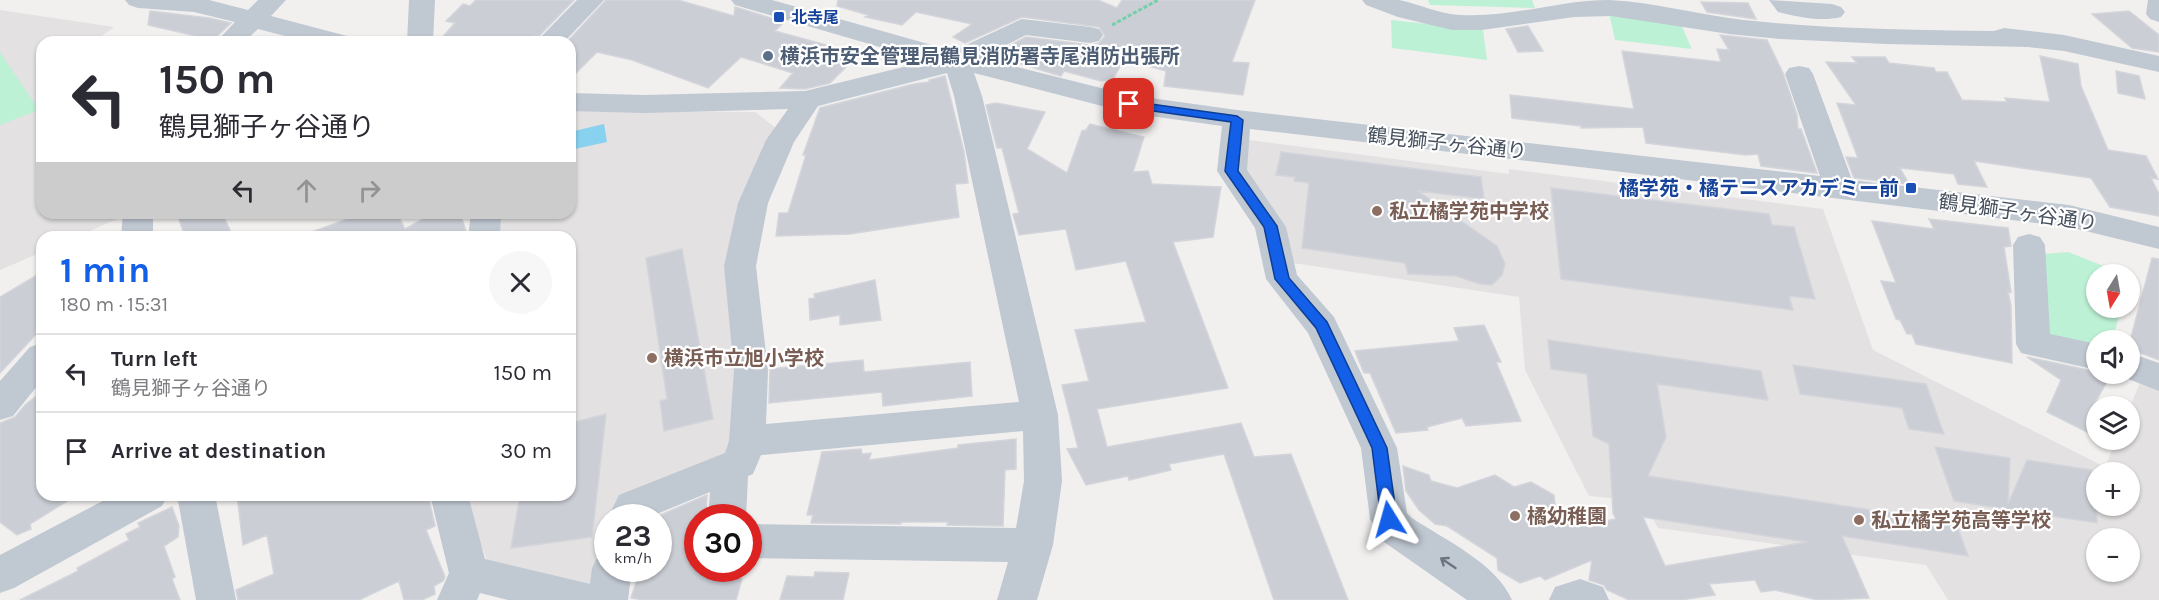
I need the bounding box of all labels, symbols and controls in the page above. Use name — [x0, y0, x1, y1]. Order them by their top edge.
place label: 北寺尾 — [791, 8, 839, 27]
marker: 北寺尾 — [772, 10, 786, 24]
place label: 横浜市安全管理局鶴見消防署寺尾消防出張所 — [780, 45, 1180, 68]
marker: 横浜市安全管理局鶴見消防署寺尾消防出張所 — [761, 49, 775, 63]
text: 150 m — [159, 54, 275, 104]
icon: left — [60, 60, 138, 138]
pin — [1103, 78, 1154, 129]
icon: arrive — [1112, 87, 1145, 120]
text: 鶴見獅子ヶ谷通り — [159, 111, 375, 143]
street label: 鶴見獅子ヶ谷通り — [1366, 124, 1528, 163]
icon: left — [227, 174, 260, 207]
icon: ahead — [290, 174, 323, 207]
icon: right — [353, 174, 386, 207]
place label: 橘学苑・橘テニスアカデミー前 — [1619, 177, 1899, 200]
marker: 橘学苑・橘テニスアカデミー前 — [1904, 181, 1918, 195]
street label: 鶴見獅子ヶ谷通り — [1937, 190, 2099, 235]
place label: 私立橘学苑中学校 — [1389, 200, 1549, 223]
marker: 私立橘学苑中学校 — [1370, 204, 1384, 218]
text: 1 min — [60, 249, 150, 291]
button: close — [489, 251, 552, 314]
north arrow — [2086, 264, 2140, 318]
map controls — [2086, 264, 2140, 582]
text: 180 m · 15:31 — [60, 293, 168, 316]
button: sound — [2086, 330, 2140, 384]
text: Turn left — [111, 346, 198, 372]
place label: 横浜市立旭小学校 — [664, 347, 824, 370]
marker: 横浜市立旭小学校 — [645, 351, 659, 365]
icon: left — [60, 357, 93, 390]
text: 150 m — [493, 360, 552, 386]
text: 鶴見獅子ヶ谷通り — [111, 377, 271, 400]
button: layers — [2086, 396, 2140, 450]
icon: arrive — [60, 435, 93, 468]
text: Arrive at destination — [111, 438, 326, 464]
text: 30 m — [500, 438, 552, 464]
button: + — [2086, 462, 2140, 516]
position arrow — [1357, 487, 1421, 551]
speed limit sign: 30 — [684, 504, 762, 582]
place label: 橘幼稚園 — [1527, 505, 1607, 528]
marker: 橘幼稚園 — [1508, 509, 1522, 523]
place label: 私立橘学苑高等学校 — [1871, 509, 2051, 532]
marker: 私立橘学苑高等学校 — [1852, 513, 1866, 527]
text: 23 — [615, 518, 651, 554]
button: − — [2086, 528, 2140, 582]
text: km/h — [614, 549, 652, 567]
one-way arrow — [1440, 557, 1456, 569]

